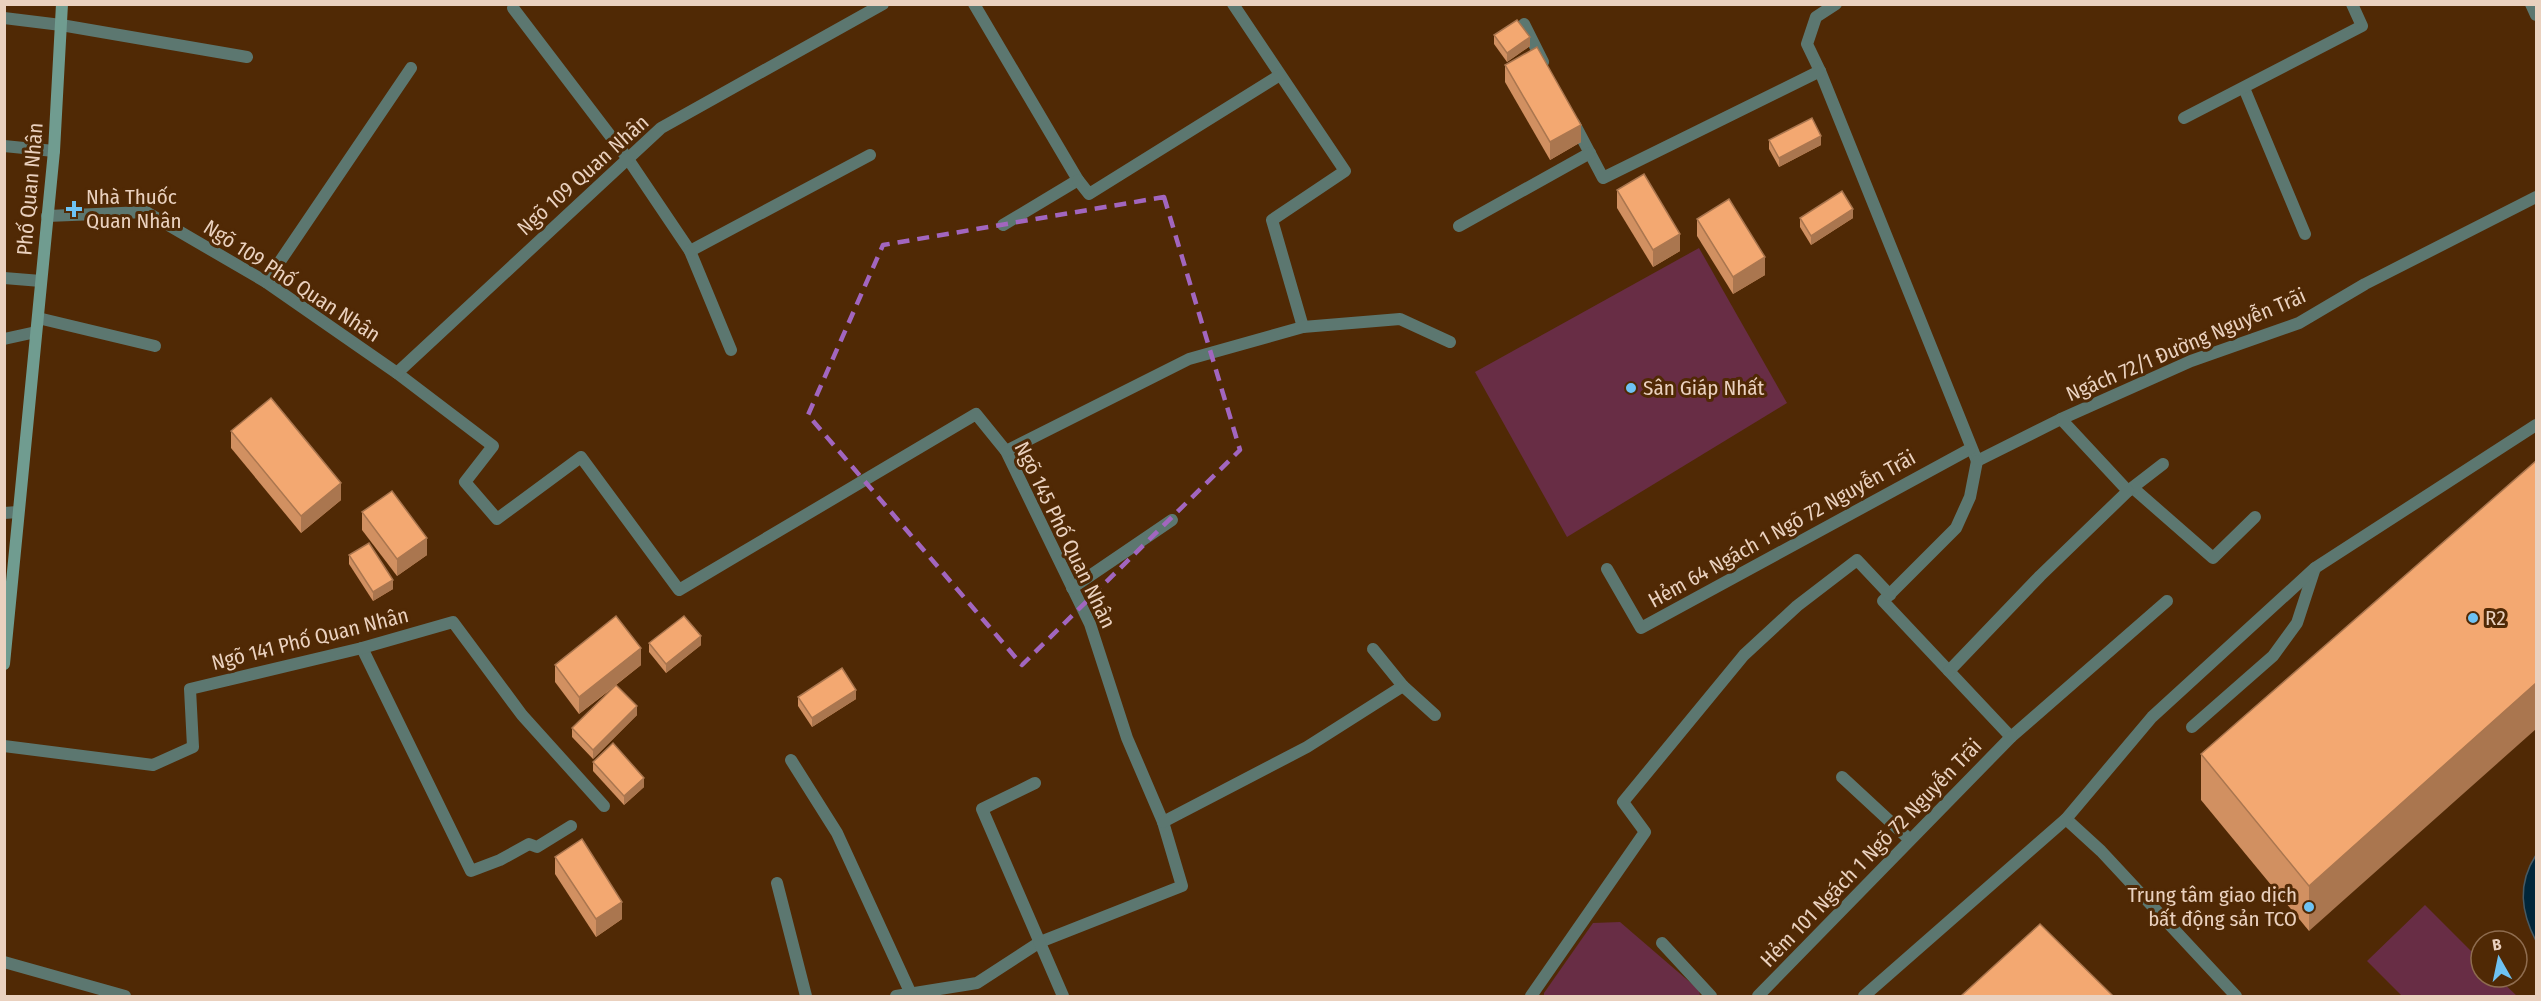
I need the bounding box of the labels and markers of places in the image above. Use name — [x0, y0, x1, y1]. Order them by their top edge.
place label: Nhà Thuốc Quan Nhân — [86, 184, 182, 234]
marker: Nhà Thuốc Quan Nhân — [67, 202, 81, 216]
place label: Sân Giáp Nhất — [1643, 375, 1765, 401]
marker: Sân Giáp Nhất — [1624, 381, 1638, 395]
place label: R2 — [2485, 605, 2506, 631]
marker: R2 — [2466, 611, 2480, 625]
place label: Trung tâm giao dịch bất động sản TCO — [2128, 882, 2297, 932]
marker: Trung tâm giao dịch bất động sản TCO — [2302, 900, 2316, 914]

